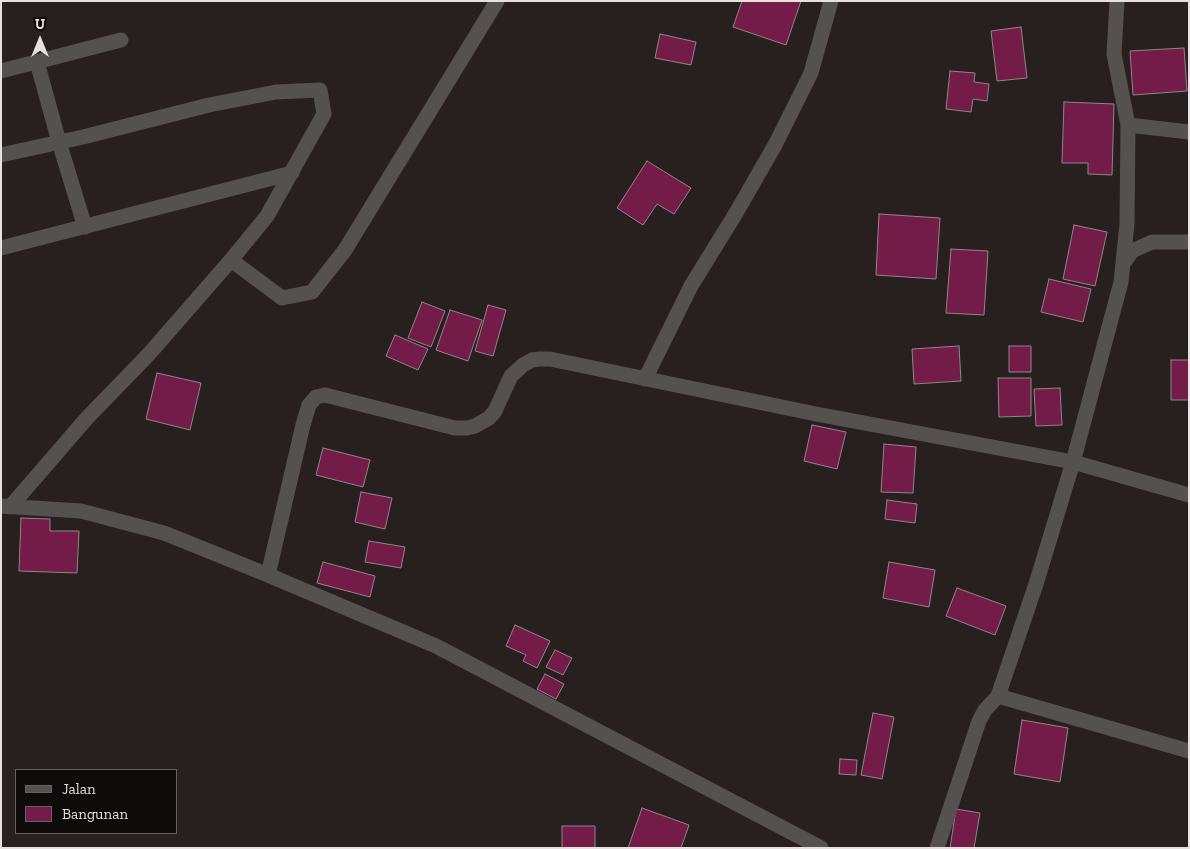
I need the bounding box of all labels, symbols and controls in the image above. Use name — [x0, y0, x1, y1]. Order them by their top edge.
north arrow — [15, 15, 65, 65]
text: U — [35, 16, 45, 33]
legend — [15, 769, 178, 834]
text: Jalan — [62, 780, 96, 798]
text: Bangunan — [62, 805, 128, 823]

